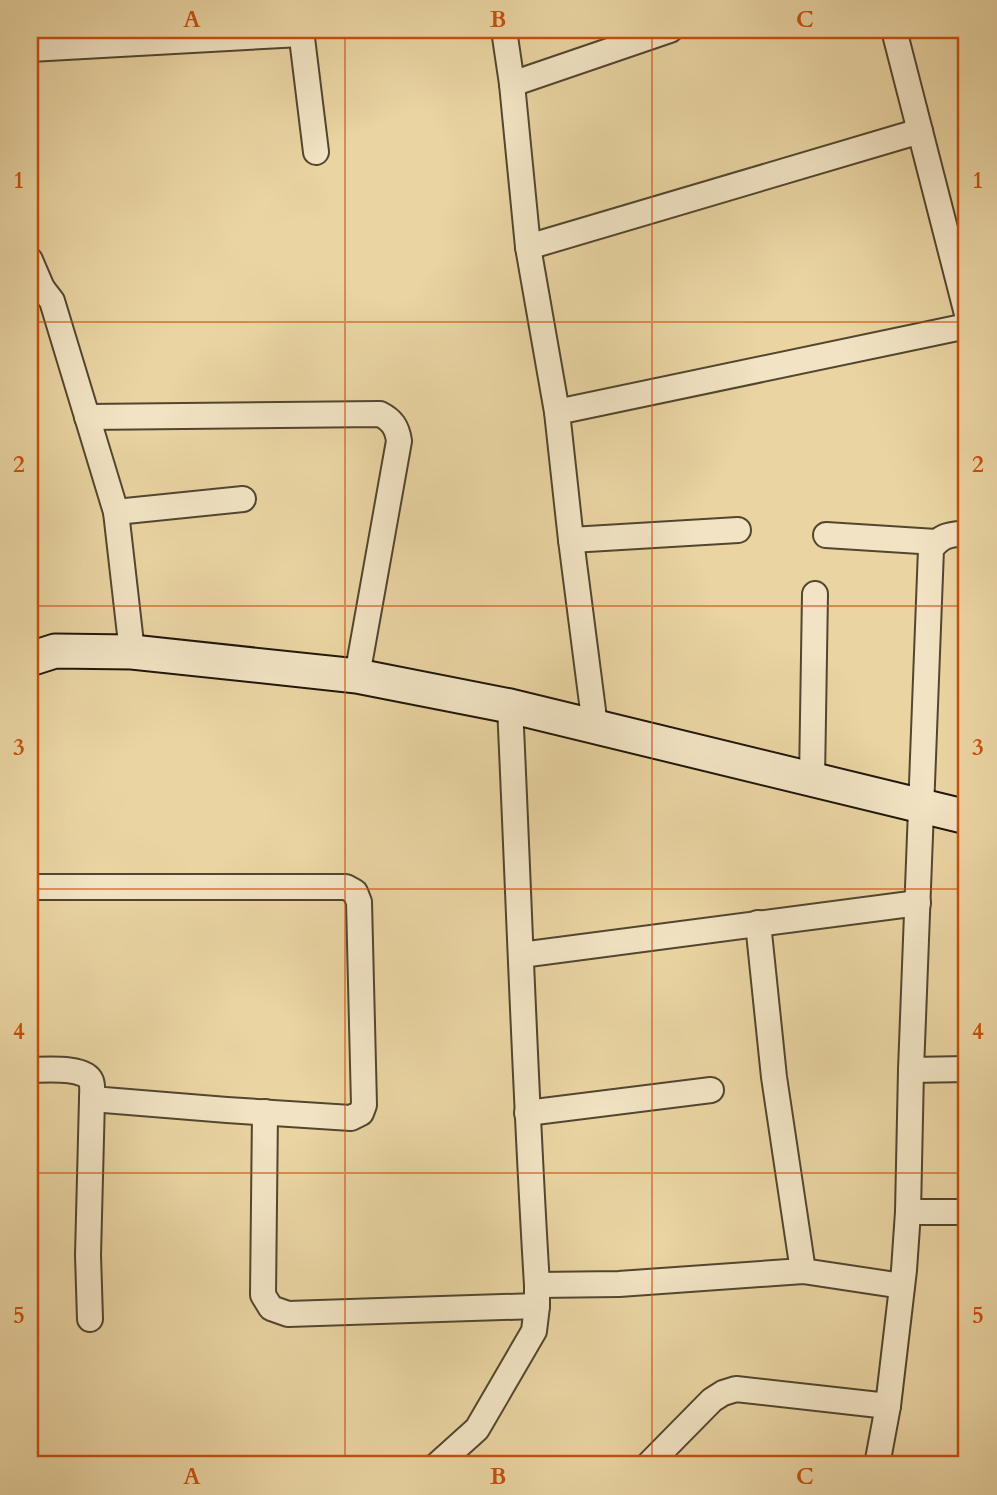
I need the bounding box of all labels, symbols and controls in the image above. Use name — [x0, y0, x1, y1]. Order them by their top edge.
text: A — [183, 4, 201, 35]
text: B — [490, 4, 506, 35]
text: C — [796, 4, 814, 35]
text: 1 — [13, 165, 25, 196]
text: 1 — [972, 165, 984, 196]
text: 2 — [13, 449, 25, 480]
text: 2 — [972, 449, 984, 480]
text: 3 — [13, 732, 25, 763]
text: 3 — [972, 732, 984, 763]
text: 4 — [13, 1016, 25, 1047]
text: 4 — [972, 1016, 984, 1047]
text: 5 — [13, 1300, 25, 1331]
text: 5 — [972, 1300, 984, 1331]
text: A — [183, 1461, 201, 1492]
text: B — [490, 1461, 506, 1492]
text: C — [796, 1461, 814, 1492]

